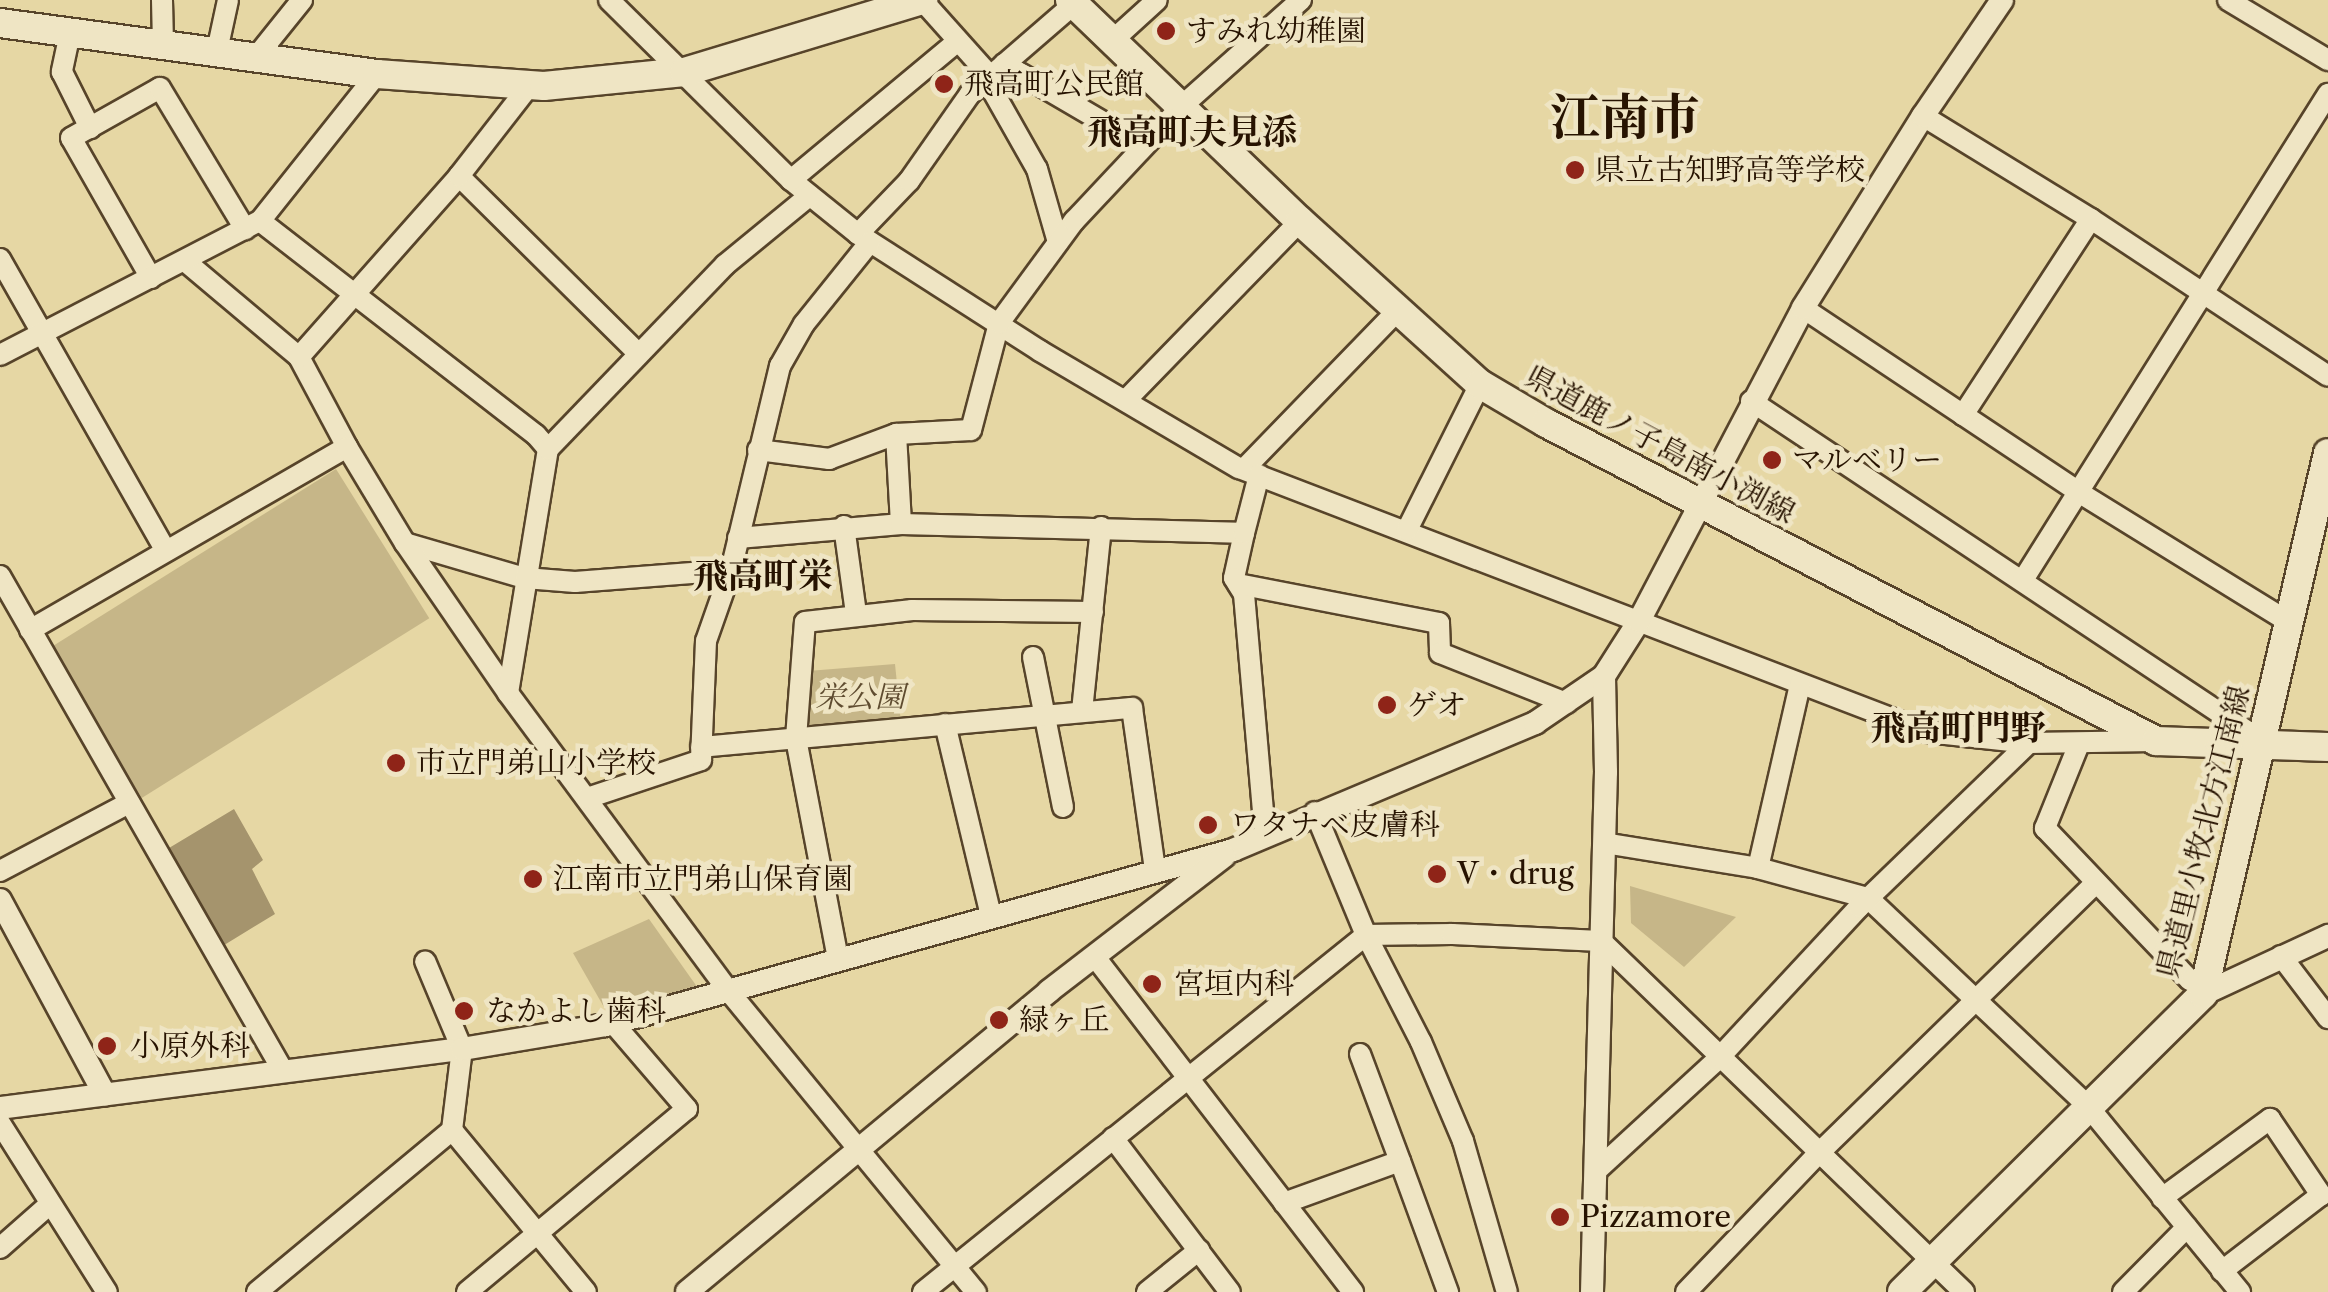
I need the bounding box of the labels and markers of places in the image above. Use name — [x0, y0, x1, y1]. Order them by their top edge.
place label: すみれ幼稚園 — [1186, 13, 1366, 49]
marker: すみれ幼稚園 — [1155, 20, 1177, 42]
place label: 飛高町公民館 — [964, 66, 1144, 102]
marker: 飛高町公民館 — [933, 73, 955, 95]
place label: 県立古知野高等学校 — [1595, 152, 1865, 188]
marker: 県立古知野高等学校 — [1564, 159, 1586, 181]
place label: マルベリー — [1792, 442, 1942, 478]
marker: マルベリー — [1761, 449, 1783, 471]
place label: ゲオ — [1407, 687, 1467, 723]
marker: ゲオ — [1376, 694, 1398, 716]
place label: 市立門弟山小学校 — [416, 745, 656, 781]
marker: 市立門弟山小学校 — [385, 752, 407, 774]
place label: ワタナベ皮膚科 — [1230, 807, 1440, 843]
marker: ワタナベ皮膚科 — [1195, 812, 1221, 838]
place label: V・drug — [1457, 856, 1574, 892]
place label: 江南市立門弟山保育園 — [553, 861, 853, 897]
marker: V・drug — [1426, 863, 1448, 885]
marker: 江南市立門弟山保育園 — [522, 868, 544, 890]
place label: 宮垣内科 — [1174, 966, 1294, 1002]
marker: 宮垣内科 — [1139, 971, 1165, 997]
place label: なかよし歯科 — [486, 993, 666, 1029]
marker: なかよし歯科 — [451, 998, 477, 1024]
place label: 緑ヶ丘 — [1019, 1002, 1109, 1038]
marker: 緑ヶ丘 — [988, 1009, 1010, 1031]
place label: 小原外科 — [130, 1028, 250, 1064]
marker: 小原外科 — [94, 1033, 120, 1059]
place label: Pizzamore — [1580, 1199, 1731, 1235]
marker: Pizzamore — [1549, 1206, 1571, 1228]

